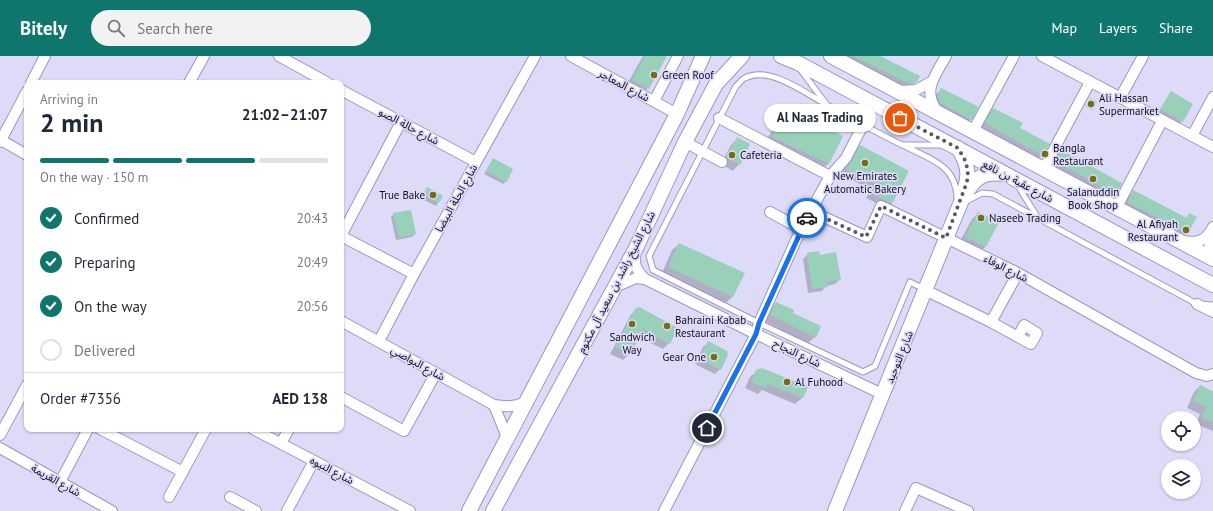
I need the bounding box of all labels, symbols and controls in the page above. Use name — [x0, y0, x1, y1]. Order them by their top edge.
search box — [91, 10, 371, 46]
text: Bitely — [20, 16, 67, 40]
icon: search — [105, 17, 127, 39]
text: Search here — [137, 19, 213, 38]
text: Map — [1051, 19, 1077, 37]
text: Layers — [1099, 19, 1137, 37]
text: Share — [1159, 19, 1193, 37]
street label: شارع المعاجر — [595, 65, 652, 105]
place label: Green Roof — [662, 68, 714, 82]
marker: Green Roof — [649, 70, 659, 80]
text: Arriving in — [40, 91, 98, 108]
place label: Ali Hassan Supermarket — [1099, 91, 1159, 118]
marker: Ali Hassan Supermarket — [1086, 99, 1096, 109]
pin — [883, 101, 917, 135]
street label: شارع حالة الصو — [376, 104, 442, 149]
callout: Al Naas Trading — [764, 104, 876, 132]
text: 21:02–21:07 — [242, 105, 328, 124]
text: 2 min — [40, 106, 103, 139]
icon: bag — [889, 107, 911, 129]
text: Al Naas Trading — [777, 109, 863, 126]
place label: Bangla Restaurant — [1053, 141, 1104, 168]
place label: Cafeteria — [740, 148, 782, 162]
marker: Bangla Restaurant — [1040, 149, 1050, 159]
marker: Cafeteria — [727, 150, 737, 160]
street label: شارع عقبة بن نافع — [980, 156, 1056, 207]
marker: New Emirates Automatic Bakery — [860, 158, 870, 168]
street label: شارع الحلة البيضا — [432, 161, 481, 235]
text: On the way · 150 m — [40, 169, 148, 186]
place label: New Emirates Automatic Bakery — [824, 169, 907, 196]
marker: Salanuddin Book Shop — [1088, 174, 1098, 184]
place label: Salanuddin Book Shop — [1067, 185, 1119, 212]
place label: True Bake — [379, 188, 425, 202]
marker: True Bake — [428, 190, 438, 200]
courier — [787, 198, 827, 238]
icon: check — [40, 207, 62, 229]
icon: car — [796, 207, 818, 229]
street label: شارع الشيخ راشد بن سعيد آل مكتوم — [574, 208, 659, 356]
text: Confirmed — [74, 209, 139, 228]
text: 20:43 — [297, 210, 328, 227]
place label: Naseeb Trading — [989, 211, 1061, 225]
marker: Naseeb Trading — [976, 213, 986, 223]
place label: Al Afiyah Restaurant — [1128, 217, 1178, 244]
marker: Al Afiyah Restaurant — [1181, 225, 1191, 235]
icon: check — [40, 251, 62, 273]
street label: شارع الوفاء — [981, 251, 1031, 286]
text: Preparing — [74, 253, 136, 272]
text: 20:49 — [297, 254, 328, 271]
icon: check — [40, 295, 62, 317]
text: On the way — [74, 297, 147, 316]
text: 20:56 — [297, 298, 328, 315]
place label: Bahraini Kabab Restaurant — [675, 313, 746, 340]
marker: Sandwich Way — [627, 319, 637, 329]
marker: Bahraini Kabab Restaurant — [662, 321, 672, 331]
street label: شارع التوحيد — [882, 328, 917, 386]
place label: Sandwich Way — [609, 330, 655, 357]
street label: شارع النجاح — [771, 336, 823, 371]
text: Delivered — [74, 341, 135, 360]
street label: شارع البواصي — [387, 342, 448, 386]
place label: Gear One — [662, 350, 706, 364]
marker: Gear One — [709, 352, 719, 362]
place label: Al Fuhood — [795, 375, 843, 389]
marker: Al Fuhood — [782, 377, 792, 387]
text: Order #7356 — [40, 389, 121, 408]
text: AED 138 — [272, 389, 328, 408]
pin — [690, 411, 724, 445]
map controls — [1161, 411, 1201, 499]
button: locate — [1161, 411, 1201, 451]
icon: home — [696, 417, 718, 439]
street label: شارع النيوه — [307, 453, 357, 488]
button: layers — [1161, 459, 1201, 499]
street label: شارع القريمة — [28, 461, 83, 500]

